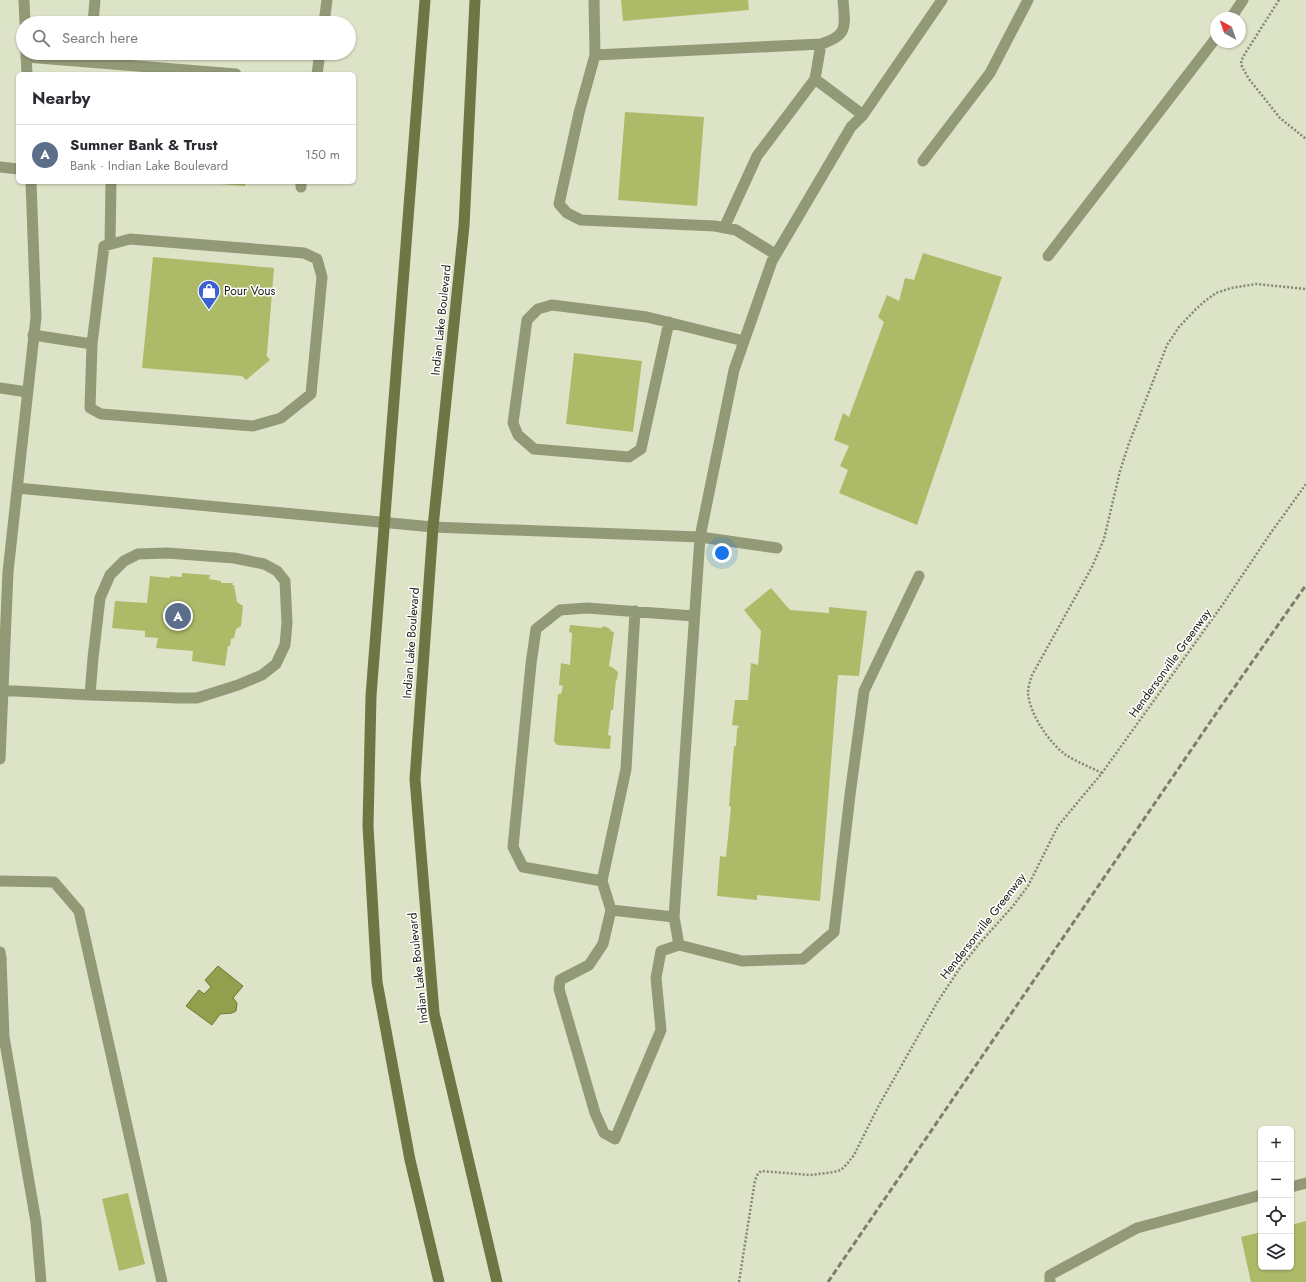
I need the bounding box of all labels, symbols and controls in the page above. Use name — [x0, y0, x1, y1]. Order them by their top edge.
north arrow — [1210, 12, 1246, 48]
search box — [16, 16, 356, 60]
icon: search — [30, 27, 52, 49]
text: Search here — [62, 27, 138, 49]
text: Nearby — [32, 86, 90, 110]
text: Sumner Bank & Trust — [70, 134, 217, 156]
text: A — [40, 145, 50, 164]
text: 150 m — [305, 145, 340, 164]
text: Bank · Indian Lake Boulevard — [70, 156, 228, 175]
street label: Indian Lake Boulevard — [426, 264, 456, 376]
shop icon: Pour Vous — [196, 278, 222, 311]
place label: Pour Vous — [224, 282, 276, 300]
your location — [712, 543, 732, 563]
street label: Indian Lake Boulevard — [398, 587, 424, 699]
pin: A — [165, 601, 191, 631]
street label: Hendersonville Greenway — [1124, 604, 1216, 721]
street label: Hendersonville Greenway — [936, 868, 1031, 983]
street label: Indian Lake Boulevard — [403, 912, 433, 1024]
map controls — [1258, 1126, 1294, 1270]
button: + — [1258, 1126, 1294, 1162]
button: − — [1258, 1162, 1294, 1198]
button: locate — [1258, 1198, 1294, 1234]
button: layers — [1258, 1234, 1294, 1270]

